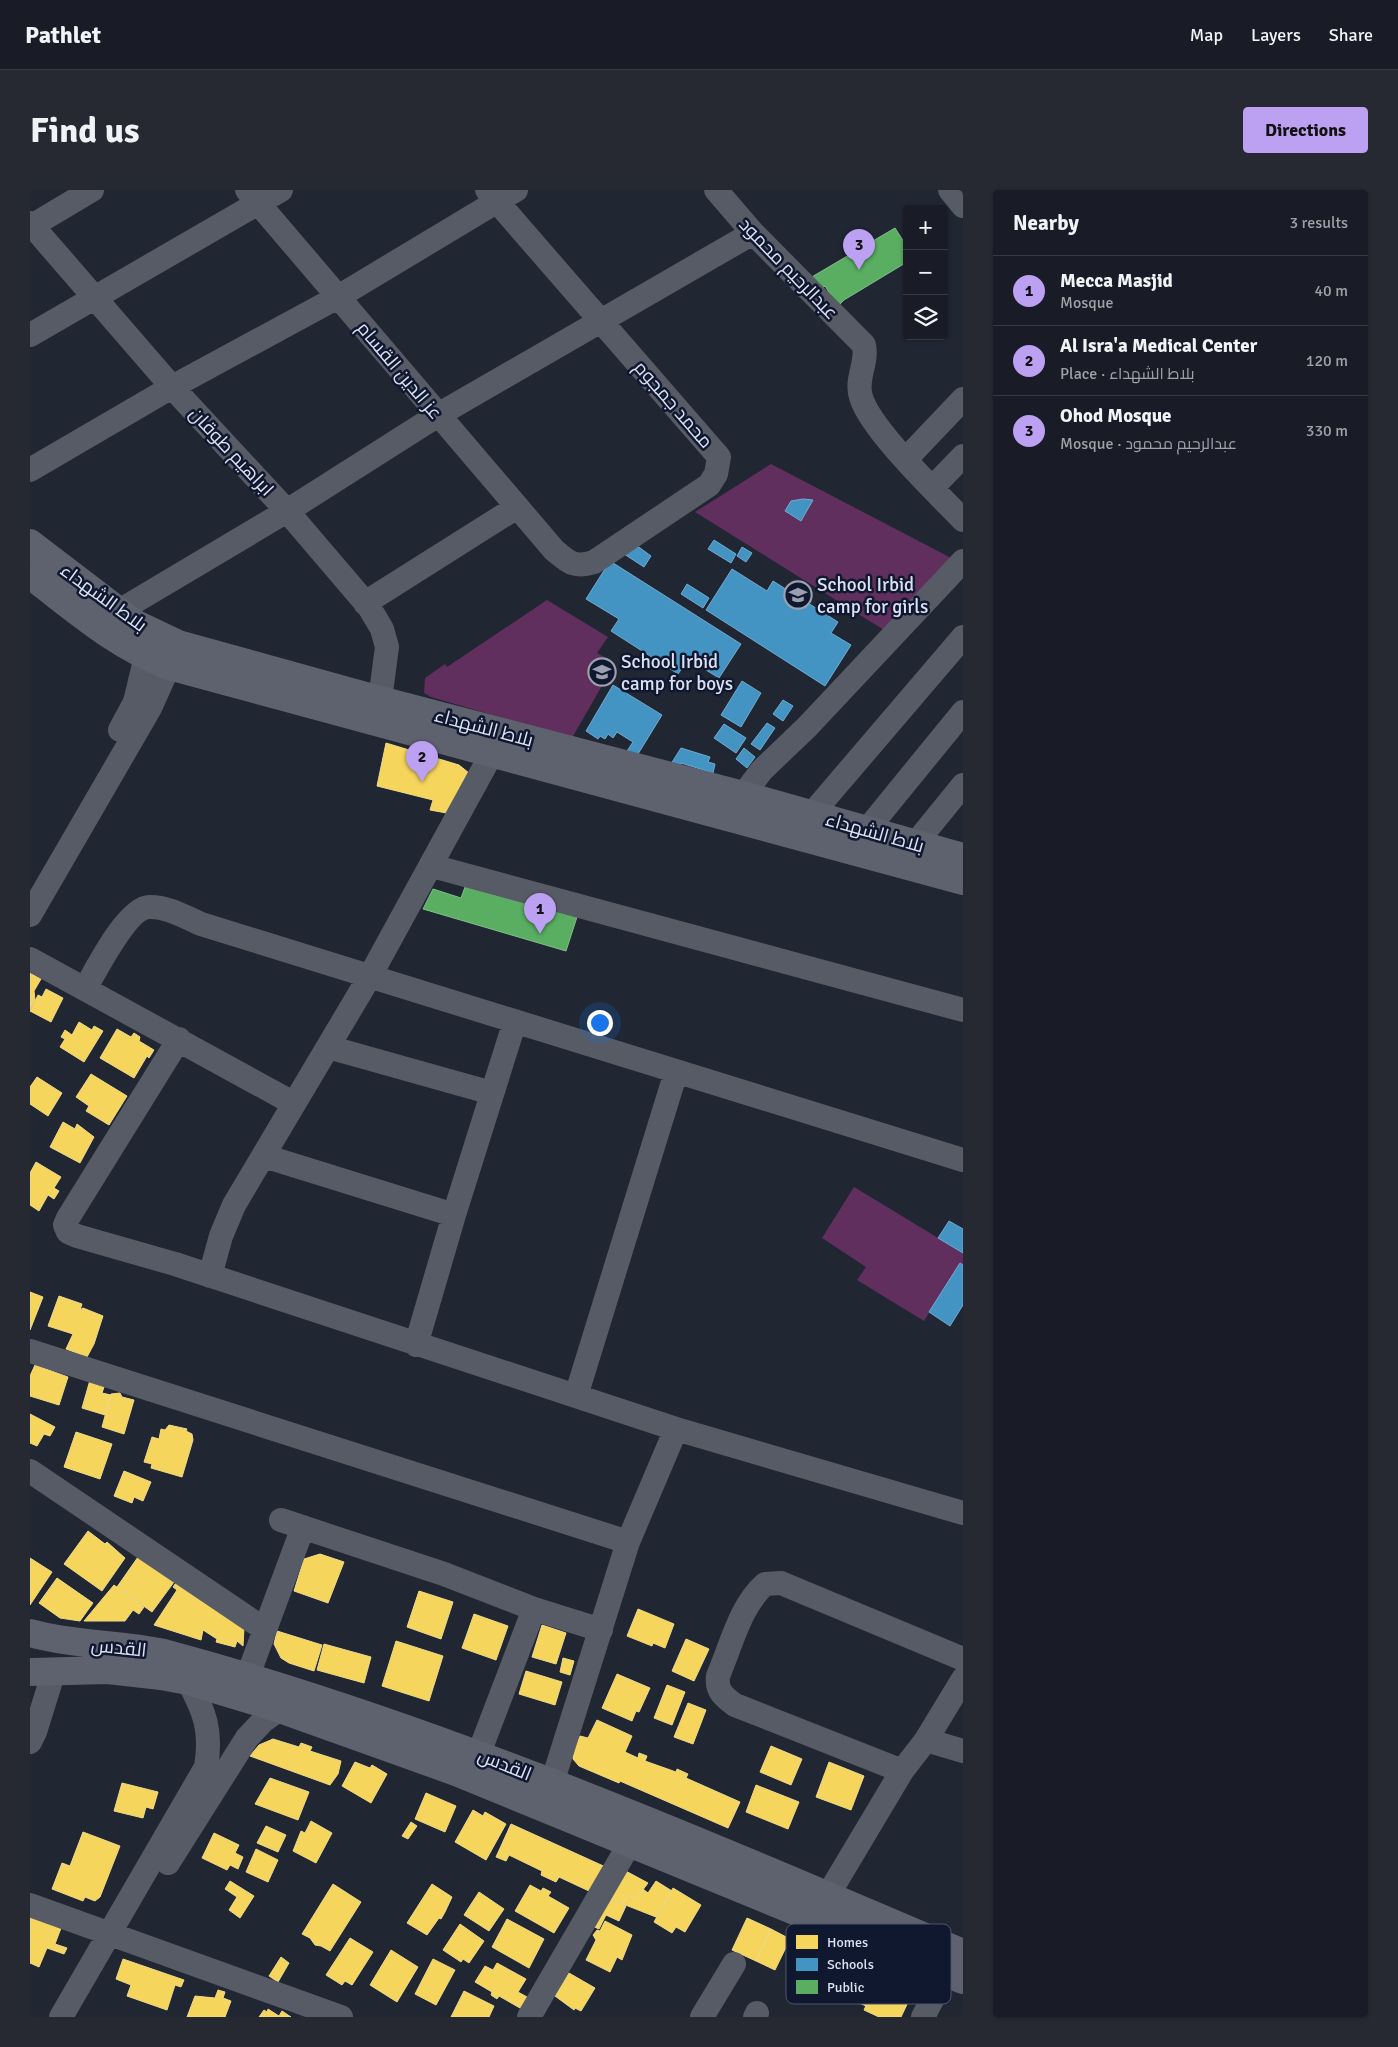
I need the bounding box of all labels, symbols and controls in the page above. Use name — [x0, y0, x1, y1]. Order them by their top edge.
text: Pathlet — [25, 20, 101, 50]
text: Map — [1190, 24, 1223, 46]
text: Layers — [1251, 24, 1301, 46]
text: Share — [1329, 24, 1373, 46]
button: Directions — [1243, 107, 1368, 153]
text: Find us — [30, 109, 140, 152]
map controls — [903, 205, 948, 340]
button: + — [903, 205, 948, 250]
text: Nearby — [1013, 210, 1079, 236]
street label: عبدالرحيم محمود — [733, 213, 843, 325]
text: 3 results — [1289, 213, 1348, 233]
pin: 3 — [843, 229, 875, 270]
button: − — [903, 250, 948, 295]
text: Mecca Masjid — [1060, 269, 1173, 293]
text: 1 — [1025, 281, 1033, 301]
text: 40 m — [1314, 281, 1348, 301]
text: Mosque — [1060, 293, 1113, 313]
button: layers — [903, 295, 948, 340]
street label: عز الدين القسام — [351, 317, 447, 425]
text: Al Isra'a Medical Center — [1060, 334, 1257, 358]
text: 2 — [1025, 351, 1033, 371]
text: 120 m — [1306, 351, 1348, 371]
street label: محمد جمجوم — [628, 356, 718, 454]
text: Place · بلاط الشهداء — [1060, 364, 1195, 384]
street label: ابراهيم طوقان — [183, 402, 279, 502]
text: Ohod Mosque — [1060, 404, 1172, 428]
text: 3 — [1025, 421, 1033, 441]
text: 330 m — [1306, 421, 1348, 441]
text: Mosque · عبدالرحيم محمود — [1060, 434, 1237, 454]
street label: بلاط الشهداء — [55, 558, 151, 637]
place label: School Irbid camp for girls — [817, 573, 928, 619]
school or university icon: School Irbid camp for girls — [783, 580, 813, 610]
place label: School Irbid camp for boys — [621, 650, 733, 696]
school or university icon: School Irbid camp for boys — [587, 657, 617, 687]
street label: بلاط الشهداء — [432, 703, 536, 753]
pin: 2 — [406, 741, 438, 782]
street label: بلاط الشهداء — [823, 807, 927, 858]
pin: 1 — [524, 893, 556, 934]
your location — [587, 1010, 613, 1036]
street label: القدس — [90, 1633, 148, 1663]
street label: القدس — [474, 1743, 535, 1786]
legend — [786, 1924, 951, 2004]
text: Homes — [827, 1934, 868, 1951]
text: Schools — [827, 1956, 874, 1973]
text: Public — [827, 1979, 865, 1996]

